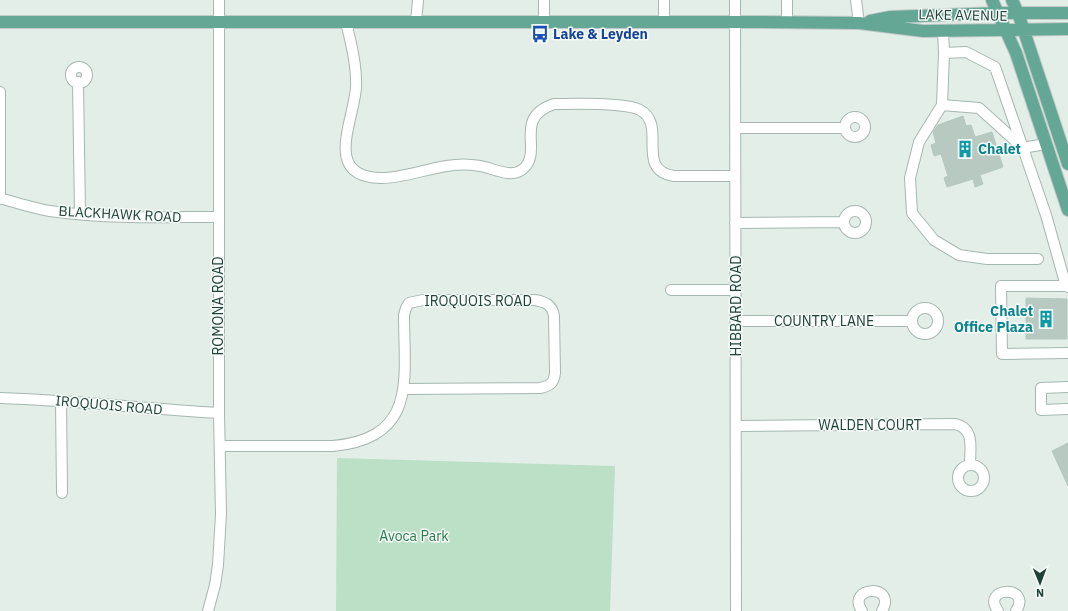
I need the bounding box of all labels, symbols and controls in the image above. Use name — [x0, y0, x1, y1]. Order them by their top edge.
street label: LAKE AVENUE — [918, 5, 1008, 25]
bus stop icon: Lake & Leyden — [530, 24, 550, 44]
place label: Lake & Leyden — [553, 25, 648, 43]
building icon: Chalet — [955, 139, 975, 159]
place label: Chalet — [978, 140, 1021, 158]
street label: BLACKHAWK ROAD — [58, 202, 182, 226]
street label: HIBBARD ROAD — [727, 255, 745, 357]
street label: ROMONA ROAD — [209, 256, 227, 356]
street label: IROQUOIS ROAD — [424, 292, 532, 310]
place label: Chalet Office Plaza — [954, 302, 1033, 336]
building icon: Chalet Office Plaza — [1036, 309, 1056, 329]
street label: COUNTRY LANE — [774, 312, 874, 330]
street label: IROQUOIS ROAD — [55, 391, 163, 419]
street label: WALDEN COURT — [818, 416, 922, 434]
park label: Avoca Park — [379, 527, 449, 545]
north arrow — [1020, 563, 1060, 603]
text: N — [1036, 586, 1044, 600]

